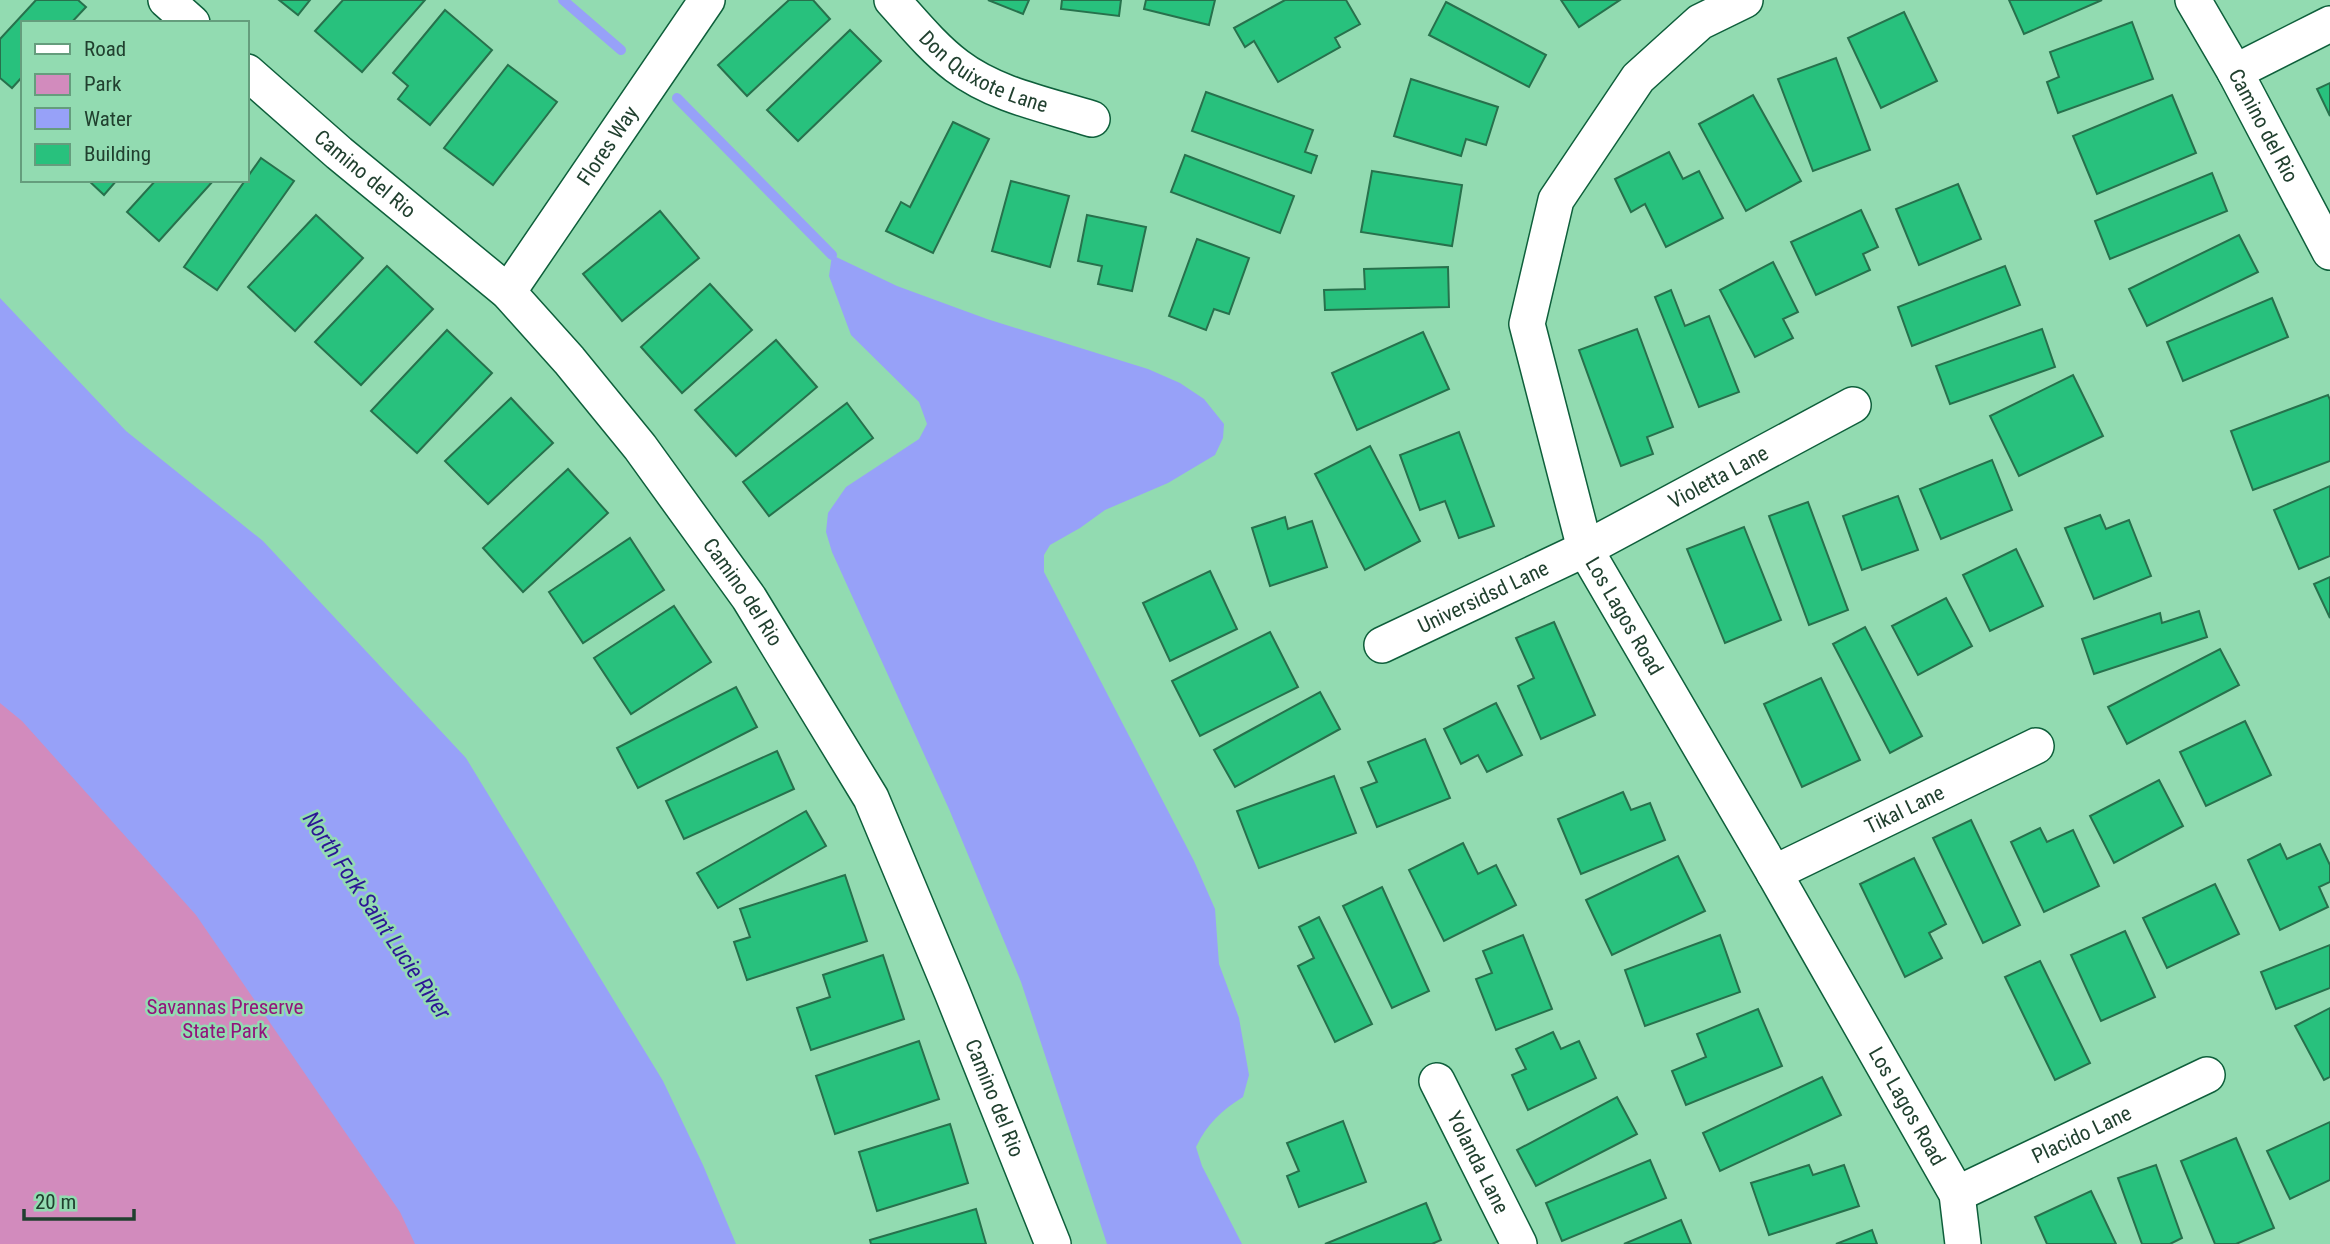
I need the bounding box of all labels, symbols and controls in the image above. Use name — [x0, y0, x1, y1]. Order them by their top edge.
legend — [21, 21, 248, 182]
street label: Don Quixote Lane — [914, 26, 1051, 118]
text: Road — [84, 37, 126, 61]
street label: Camino del Rio — [2224, 65, 2303, 186]
text: Park — [84, 72, 122, 96]
street label: Flores Way — [572, 101, 643, 190]
text: Water — [84, 107, 132, 131]
street label: Camino del Rio — [309, 125, 421, 223]
text: Building — [84, 142, 151, 166]
street label: Violetta Lane — [1665, 441, 1772, 514]
street label: Camino del Rio — [698, 534, 787, 650]
street label: Los Lagos Road — [1580, 553, 1668, 679]
street label: Universidsd Lane — [1414, 556, 1553, 638]
street label: Tikal Lane — [1861, 780, 1948, 839]
water label: North Fork Saint Lucie River — [297, 806, 457, 1025]
park label: Savannas Preserve State Park — [147, 995, 304, 1043]
street label: Camino del Rio — [960, 1036, 1029, 1160]
street label: Los Lagos Road — [1864, 1043, 1950, 1170]
street label: Placido Lane — [2028, 1101, 2135, 1169]
street label: Yolanda Lane — [1442, 1107, 1514, 1218]
scale bar — [24, 1178, 135, 1222]
text: 20 m — [35, 1190, 76, 1214]

